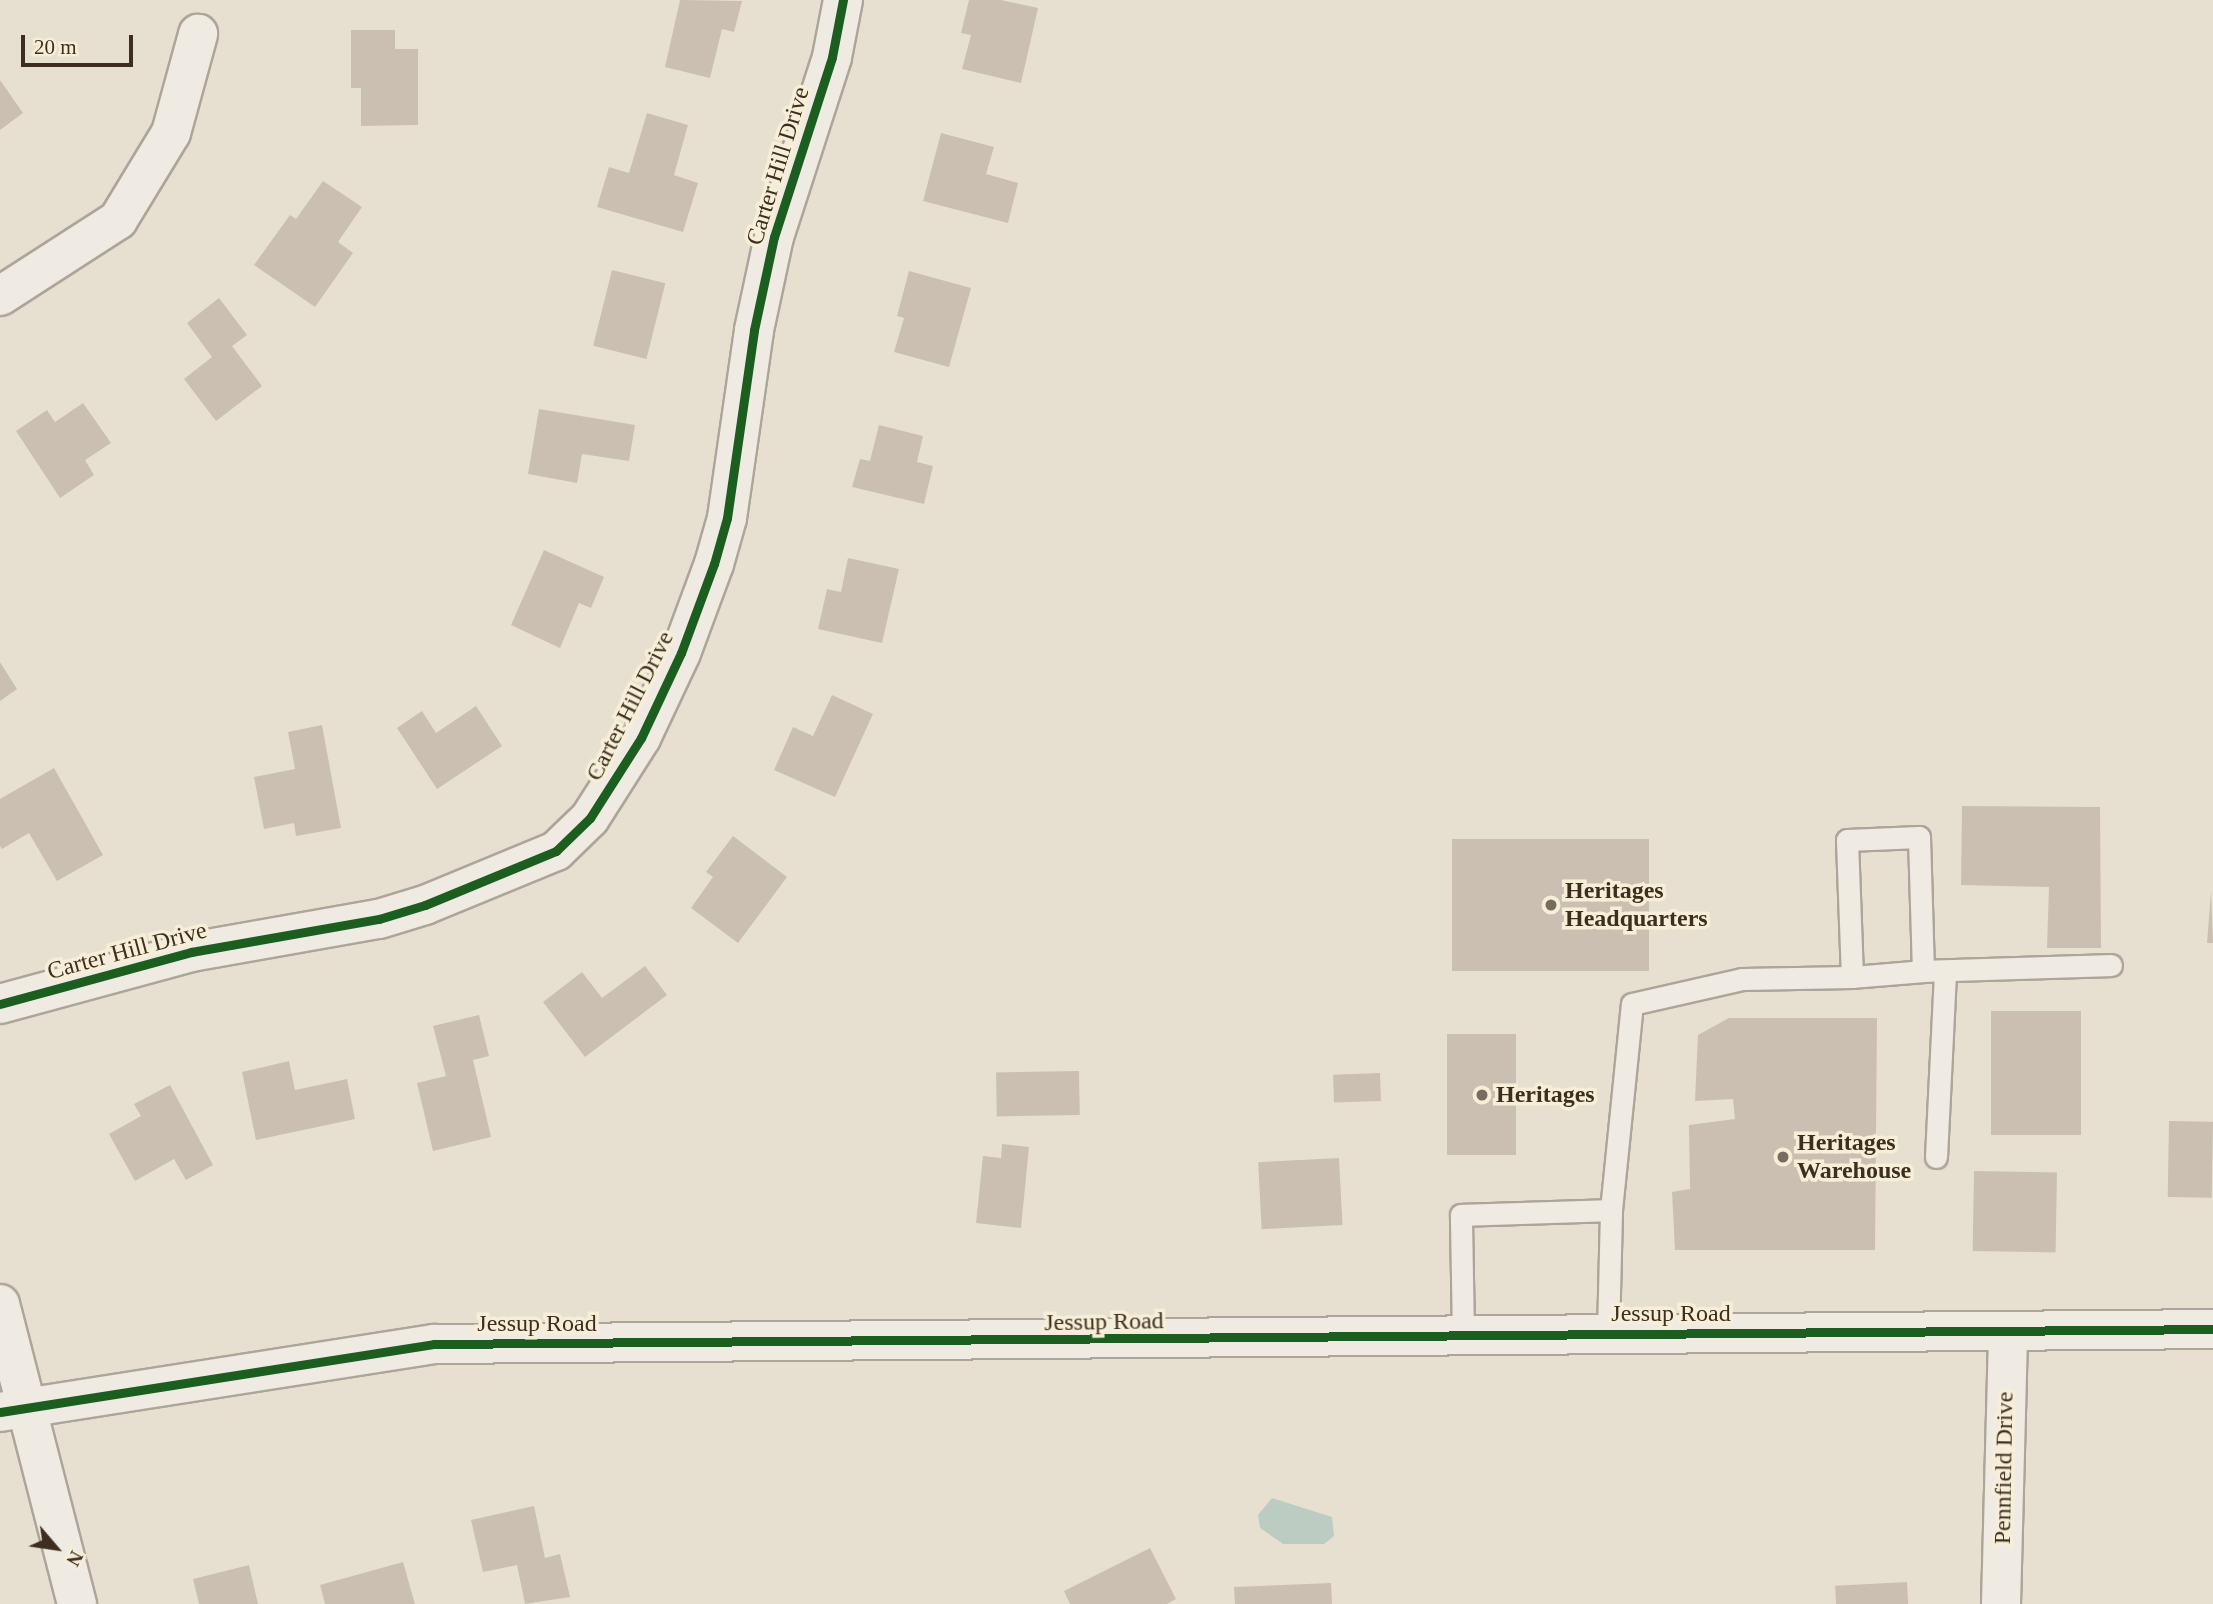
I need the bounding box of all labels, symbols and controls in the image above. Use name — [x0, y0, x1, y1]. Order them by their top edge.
scale bar — [24, 21, 136, 65]
text: 20 m — [34, 35, 77, 59]
street label: Carter Hill Drive — [740, 83, 816, 249]
street label: Carter Hill Drive — [580, 626, 680, 786]
place label: Heritages Headquarters — [1565, 877, 1708, 933]
marker: Heritages Headquarters — [1543, 897, 1559, 913]
street label: Carter Hill Drive — [44, 916, 210, 986]
place label: Heritages — [1496, 1081, 1595, 1109]
marker: Heritages — [1474, 1087, 1490, 1103]
place label: Heritages Warehouse — [1797, 1129, 1911, 1185]
marker: Heritages Warehouse — [1775, 1149, 1791, 1165]
street label: Jessup Road — [1611, 1300, 1731, 1328]
street label: Jessup Road — [1044, 1307, 1164, 1337]
street label: Jessup Road — [477, 1310, 597, 1338]
street label: Pennfield Drive — [1988, 1391, 2020, 1545]
north arrow — [21, 1513, 91, 1583]
text: N — [62, 1547, 87, 1570]

